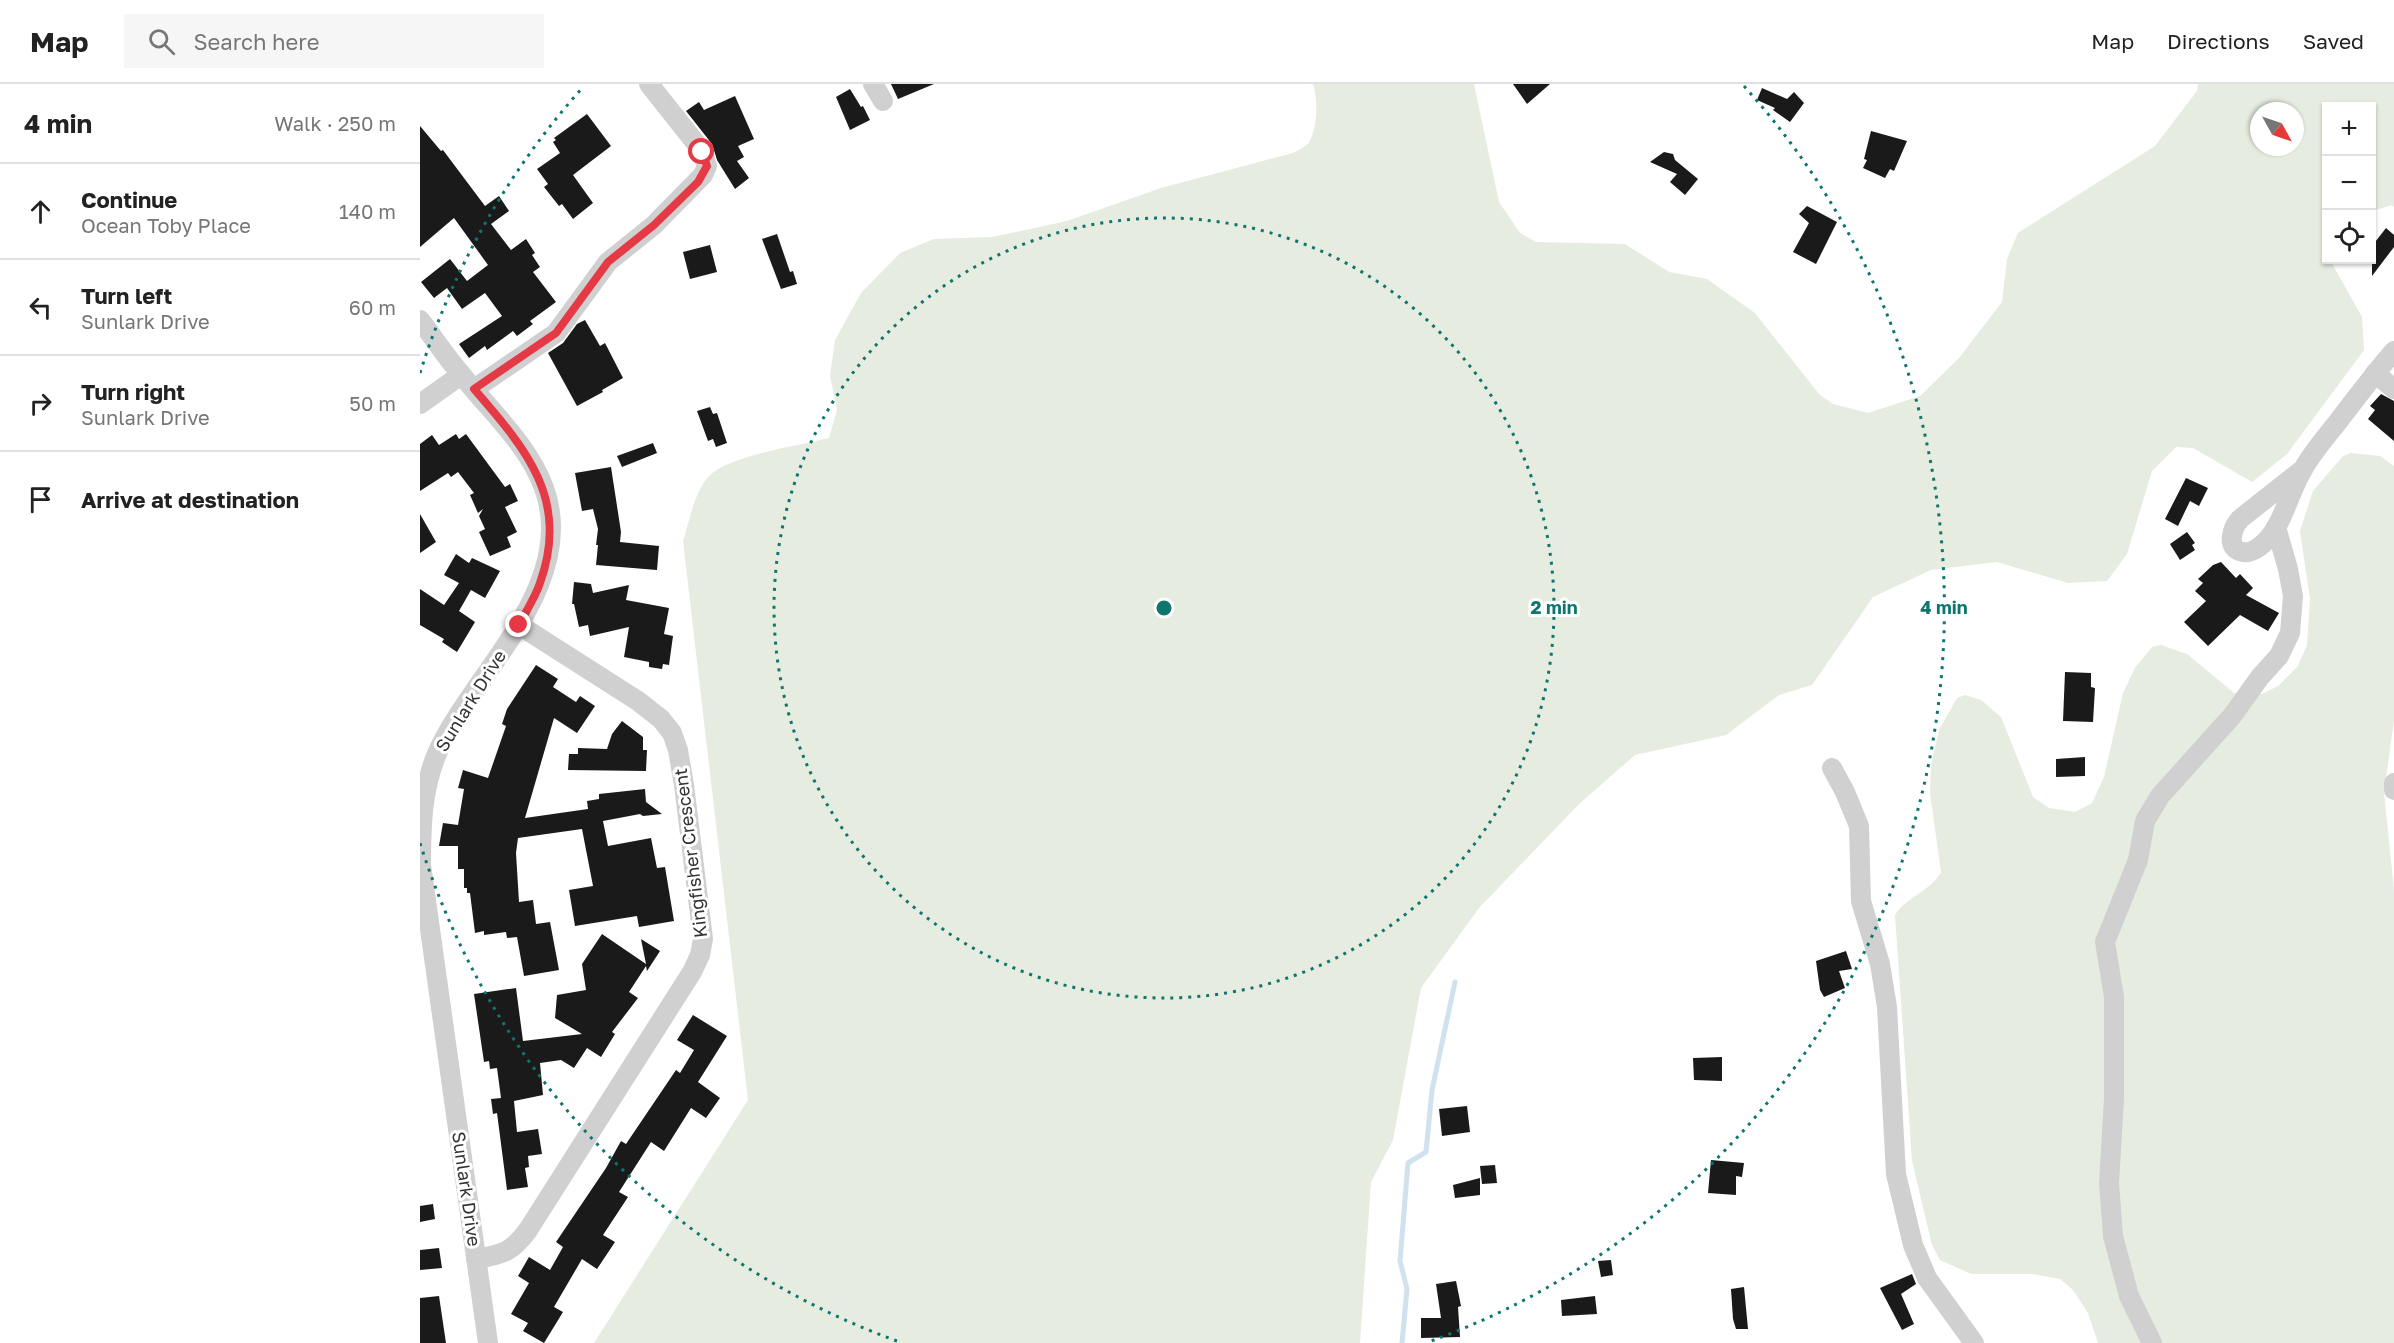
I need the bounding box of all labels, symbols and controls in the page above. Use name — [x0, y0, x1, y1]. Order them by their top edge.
search box — [124, 14, 544, 68]
text: Map — [30, 25, 88, 58]
icon: search — [145, 25, 178, 58]
text: Search here — [193, 28, 319, 55]
text: Map — [2091, 28, 2134, 54]
text: Directions — [2167, 28, 2270, 54]
text: Saved — [2303, 28, 2364, 54]
north arrow — [2250, 102, 2304, 156]
map controls — [2322, 102, 2376, 264]
button: + — [2322, 102, 2376, 156]
text: 4 min — [24, 108, 92, 139]
text: Walk · 250 m — [274, 111, 396, 135]
route start — [688, 138, 714, 164]
button: − — [2322, 156, 2376, 210]
text: Continue — [81, 186, 177, 213]
icon: ahead — [24, 195, 57, 228]
text: 140 m — [339, 199, 396, 223]
button: locate — [2322, 210, 2376, 264]
text: Ocean Toby Place — [81, 213, 251, 237]
text: Turn left — [81, 282, 172, 309]
icon: left — [24, 291, 57, 324]
text: 60 m — [349, 295, 396, 319]
text: Sunlark Drive — [81, 309, 210, 333]
text: Turn right — [81, 378, 185, 405]
icon: right — [24, 387, 57, 420]
text: 50 m — [349, 391, 396, 415]
text: Sunlark Drive — [81, 405, 210, 429]
icon: arrive — [24, 483, 57, 516]
text: Arrive at destination — [81, 486, 299, 513]
text: 2 min — [1530, 596, 1578, 618]
text: 4 min — [1920, 596, 1968, 618]
centre of rings — [1154, 598, 1174, 618]
route end — [505, 611, 531, 637]
street label: Sunlark Drive — [430, 646, 510, 755]
street label: Kingfisher Crescent — [669, 767, 711, 939]
street label: Sunlark Drive — [448, 1130, 486, 1248]

